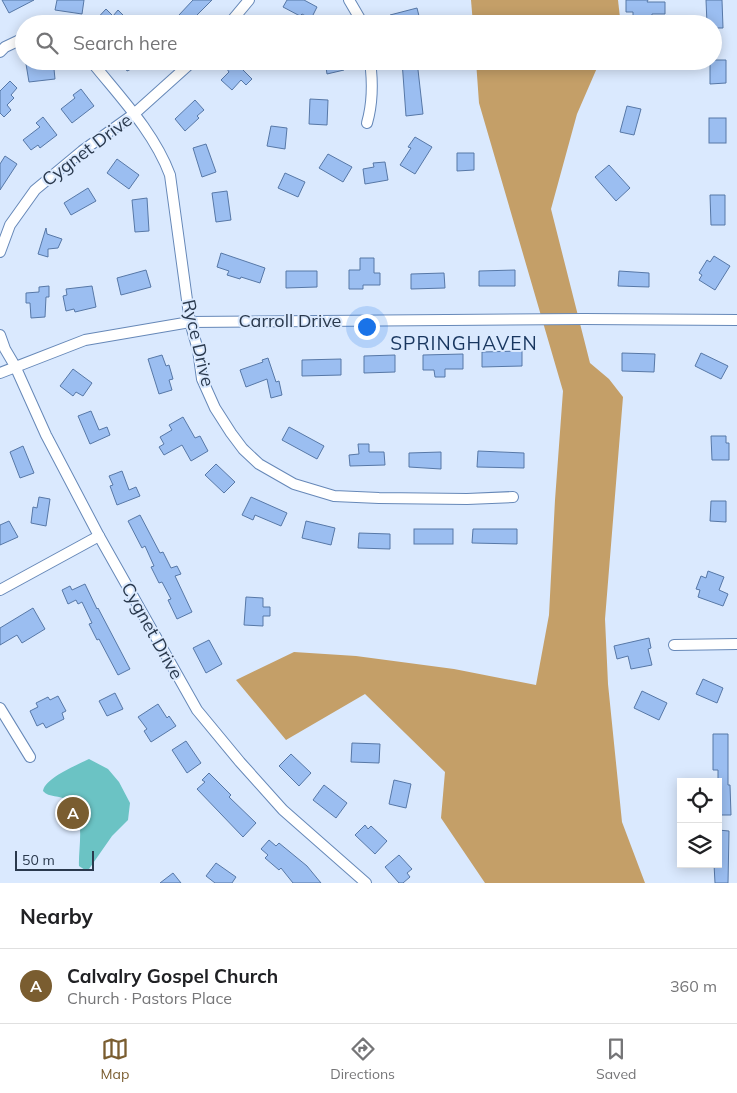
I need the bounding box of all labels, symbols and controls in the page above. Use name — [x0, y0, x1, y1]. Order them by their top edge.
search box — [15, 15, 722, 70]
icon: search — [33, 29, 61, 57]
text: Search here — [73, 31, 177, 55]
street label: Cygnet Drive — [37, 108, 136, 191]
street label: Ryce Drive — [177, 297, 220, 389]
street label: Carroll Drive — [239, 309, 341, 332]
your location — [354, 314, 380, 340]
district label: SPRINGHAVEN — [390, 331, 538, 355]
street label: Cygnet Drive — [116, 578, 188, 683]
map controls — [677, 778, 722, 868]
button: locate — [677, 778, 722, 823]
pin: A — [57, 794, 89, 832]
button: layers — [677, 823, 722, 868]
scale bar — [15, 848, 94, 871]
text: 50 m — [22, 851, 55, 869]
text: Nearby — [20, 903, 93, 929]
text: Calvalry Gospel Church — [67, 964, 278, 988]
text: A — [30, 976, 42, 996]
text: 360 m — [670, 976, 717, 996]
text: Church · Pastors Place — [67, 988, 232, 1008]
tab: Map — [101, 1035, 129, 1083]
tab: Directions — [330, 1035, 395, 1083]
tab: Saved — [596, 1035, 636, 1083]

